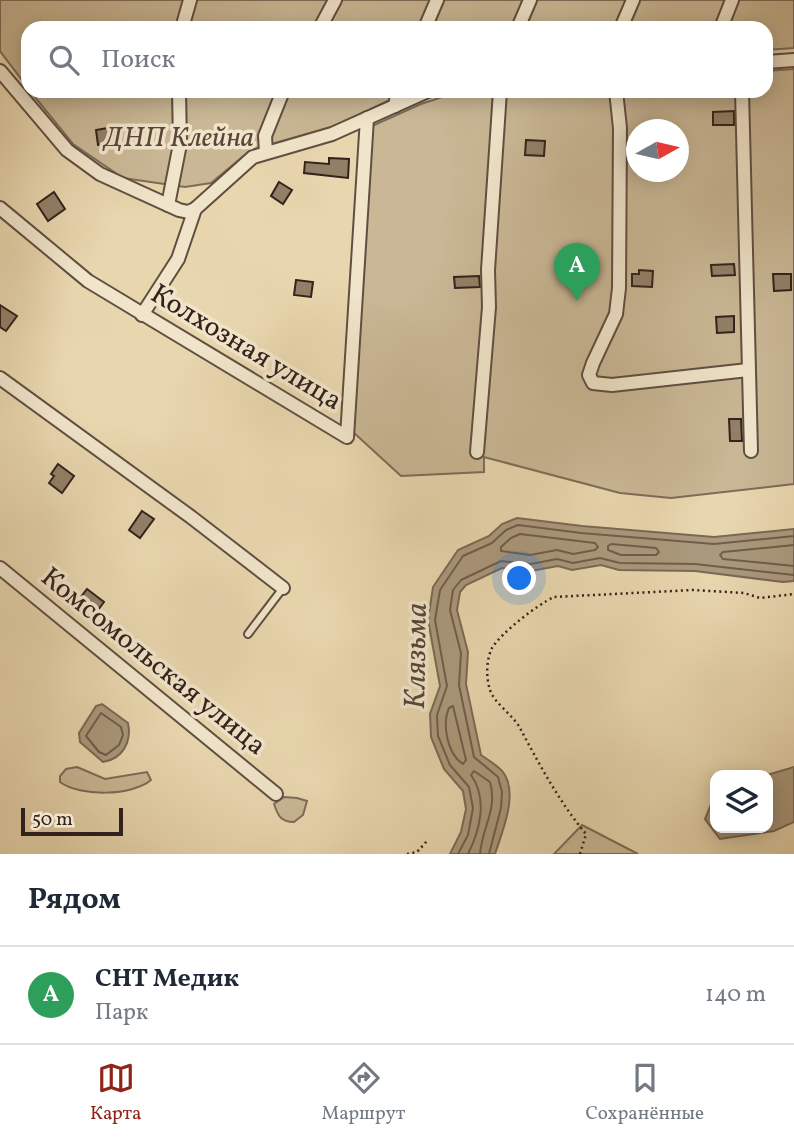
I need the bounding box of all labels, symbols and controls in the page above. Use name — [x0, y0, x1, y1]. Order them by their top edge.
search box — [21, 21, 773, 98]
icon: search — [45, 41, 83, 79]
text: Поиск — [101, 42, 175, 78]
park label: ДНП Клейна — [102, 119, 254, 158]
north arrow — [626, 119, 689, 182]
pin: A — [554, 243, 600, 301]
street label: Колхозная улица — [143, 275, 349, 421]
street label: Комсомольская улица — [32, 559, 274, 765]
your location — [502, 561, 536, 595]
water label: Клязьма — [395, 602, 439, 710]
map controls — [710, 770, 773, 833]
button: layers — [710, 770, 773, 833]
scale bar — [21, 805, 122, 837]
text: 50 m — [32, 807, 73, 833]
text: Рядом — [28, 879, 121, 921]
text: СНТ Медик — [95, 961, 239, 997]
text: A — [43, 979, 59, 1011]
text: 140 m — [705, 979, 766, 1011]
text: Парк — [95, 997, 148, 1029]
tab: Карта — [90, 1059, 142, 1127]
tab: Маршрут — [322, 1059, 405, 1127]
tab: Сохранённые — [585, 1059, 704, 1127]

